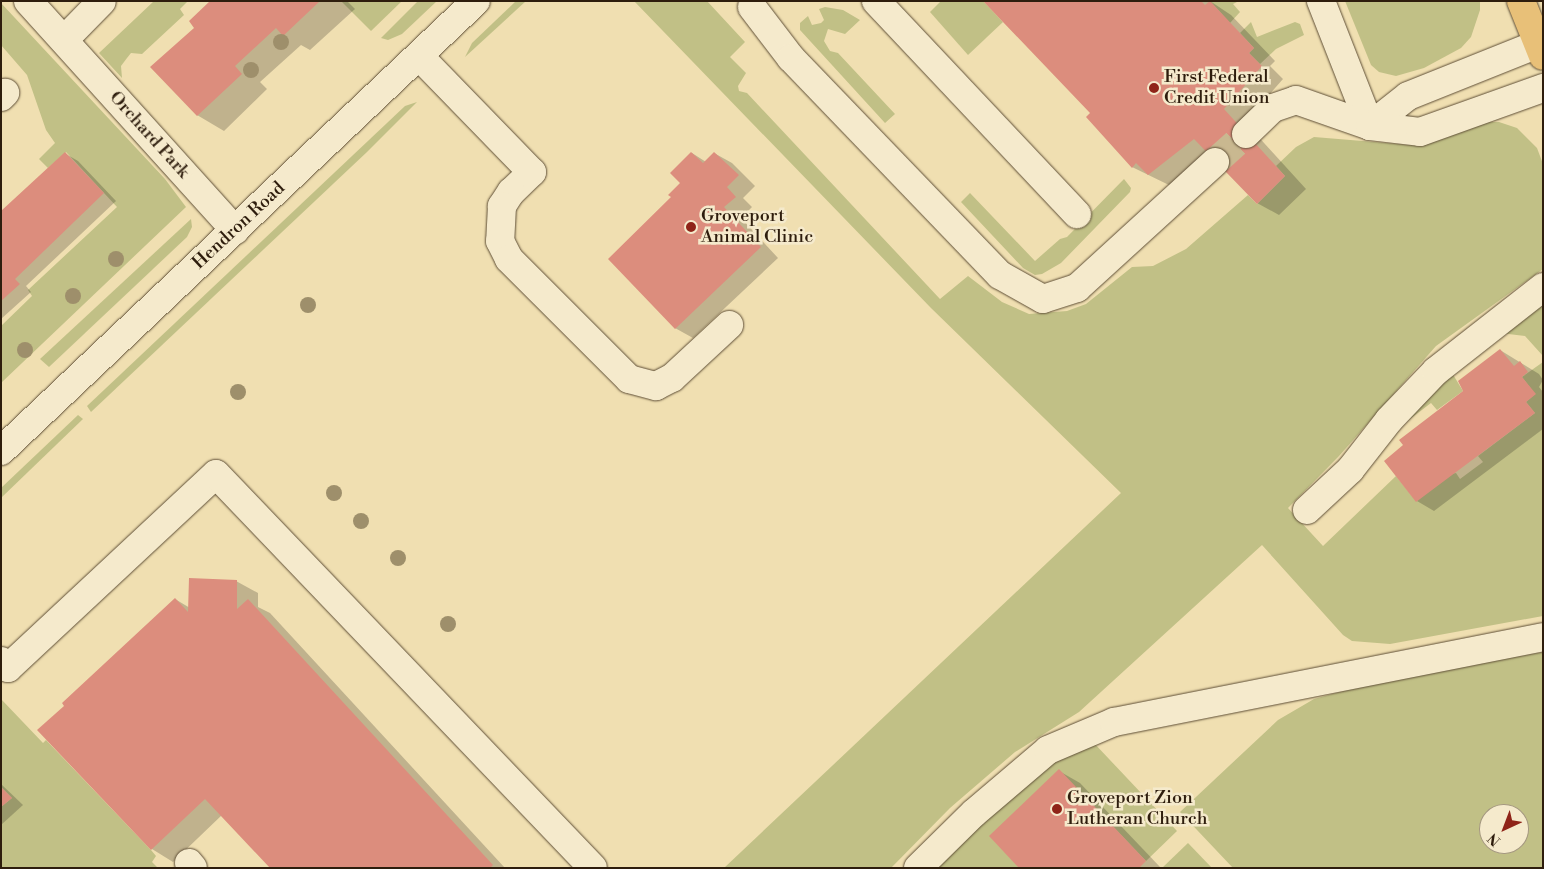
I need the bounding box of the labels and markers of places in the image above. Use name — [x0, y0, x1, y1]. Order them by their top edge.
place label: First Federal Credit Union — [1164, 67, 1269, 110]
marker: First Federal Credit Union — [1148, 82, 1160, 94]
place label: Groveport Animal Clinic — [701, 206, 813, 248]
marker: Groveport Animal Clinic — [685, 221, 697, 233]
place label: Groveport Zion Lutheran Church — [1067, 788, 1207, 831]
marker: Groveport Zion Lutheran Church — [1051, 803, 1063, 815]

